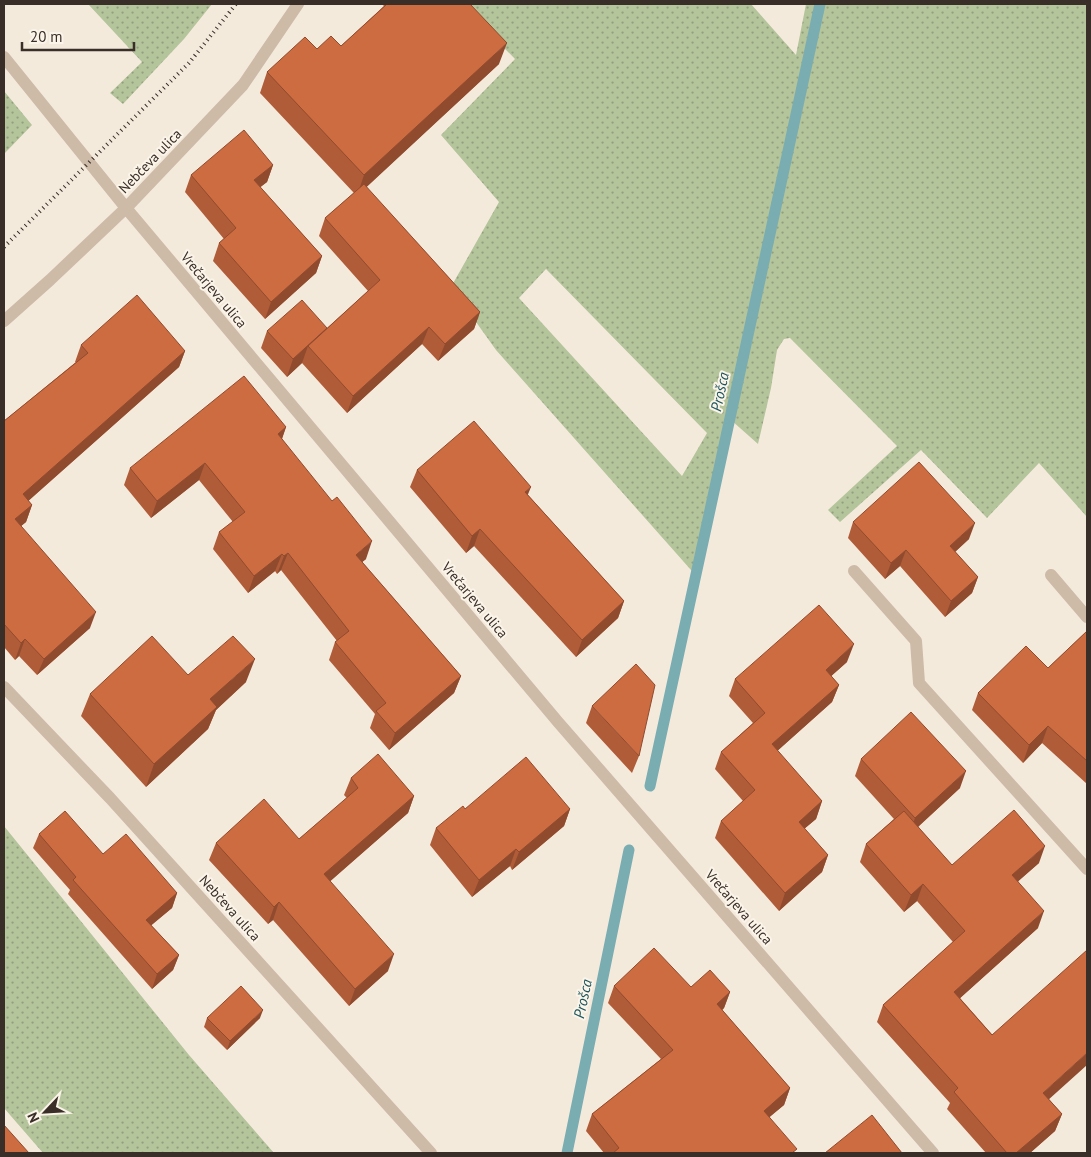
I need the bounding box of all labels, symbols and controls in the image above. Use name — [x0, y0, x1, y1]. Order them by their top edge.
scale bar — [22, 20, 135, 52]
text: 20 m — [30, 27, 63, 46]
street label: Nebčeva ulica — [115, 125, 185, 197]
street label: Vrečarjeva ulica — [176, 248, 251, 332]
water label: Prošca — [706, 370, 733, 413]
street label: Vrečarjeva ulica — [437, 558, 512, 642]
street label: Vrečarjeva ulica — [701, 865, 777, 948]
street label: Nebčeva ulica — [196, 871, 264, 945]
water label: Prošca — [569, 977, 596, 1020]
north arrow — [20, 1087, 70, 1137]
text: N — [23, 1110, 43, 1125]

